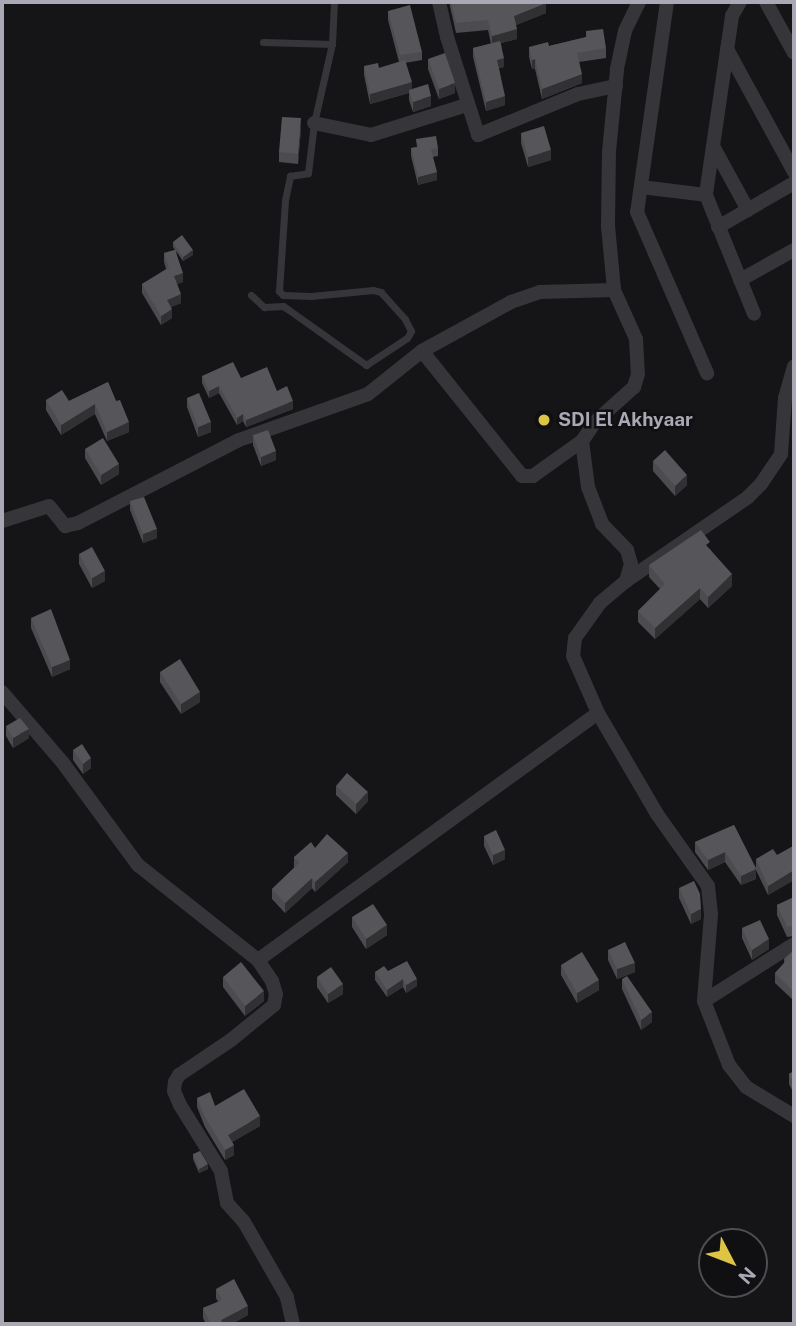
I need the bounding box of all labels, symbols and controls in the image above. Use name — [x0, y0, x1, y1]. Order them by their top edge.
place label: SDI El Akhyaar — [558, 409, 693, 431]
marker: SDI El Akhyaar — [536, 412, 552, 428]
north arrow — [698, 1228, 768, 1298]
text: N — [734, 1263, 760, 1289]

